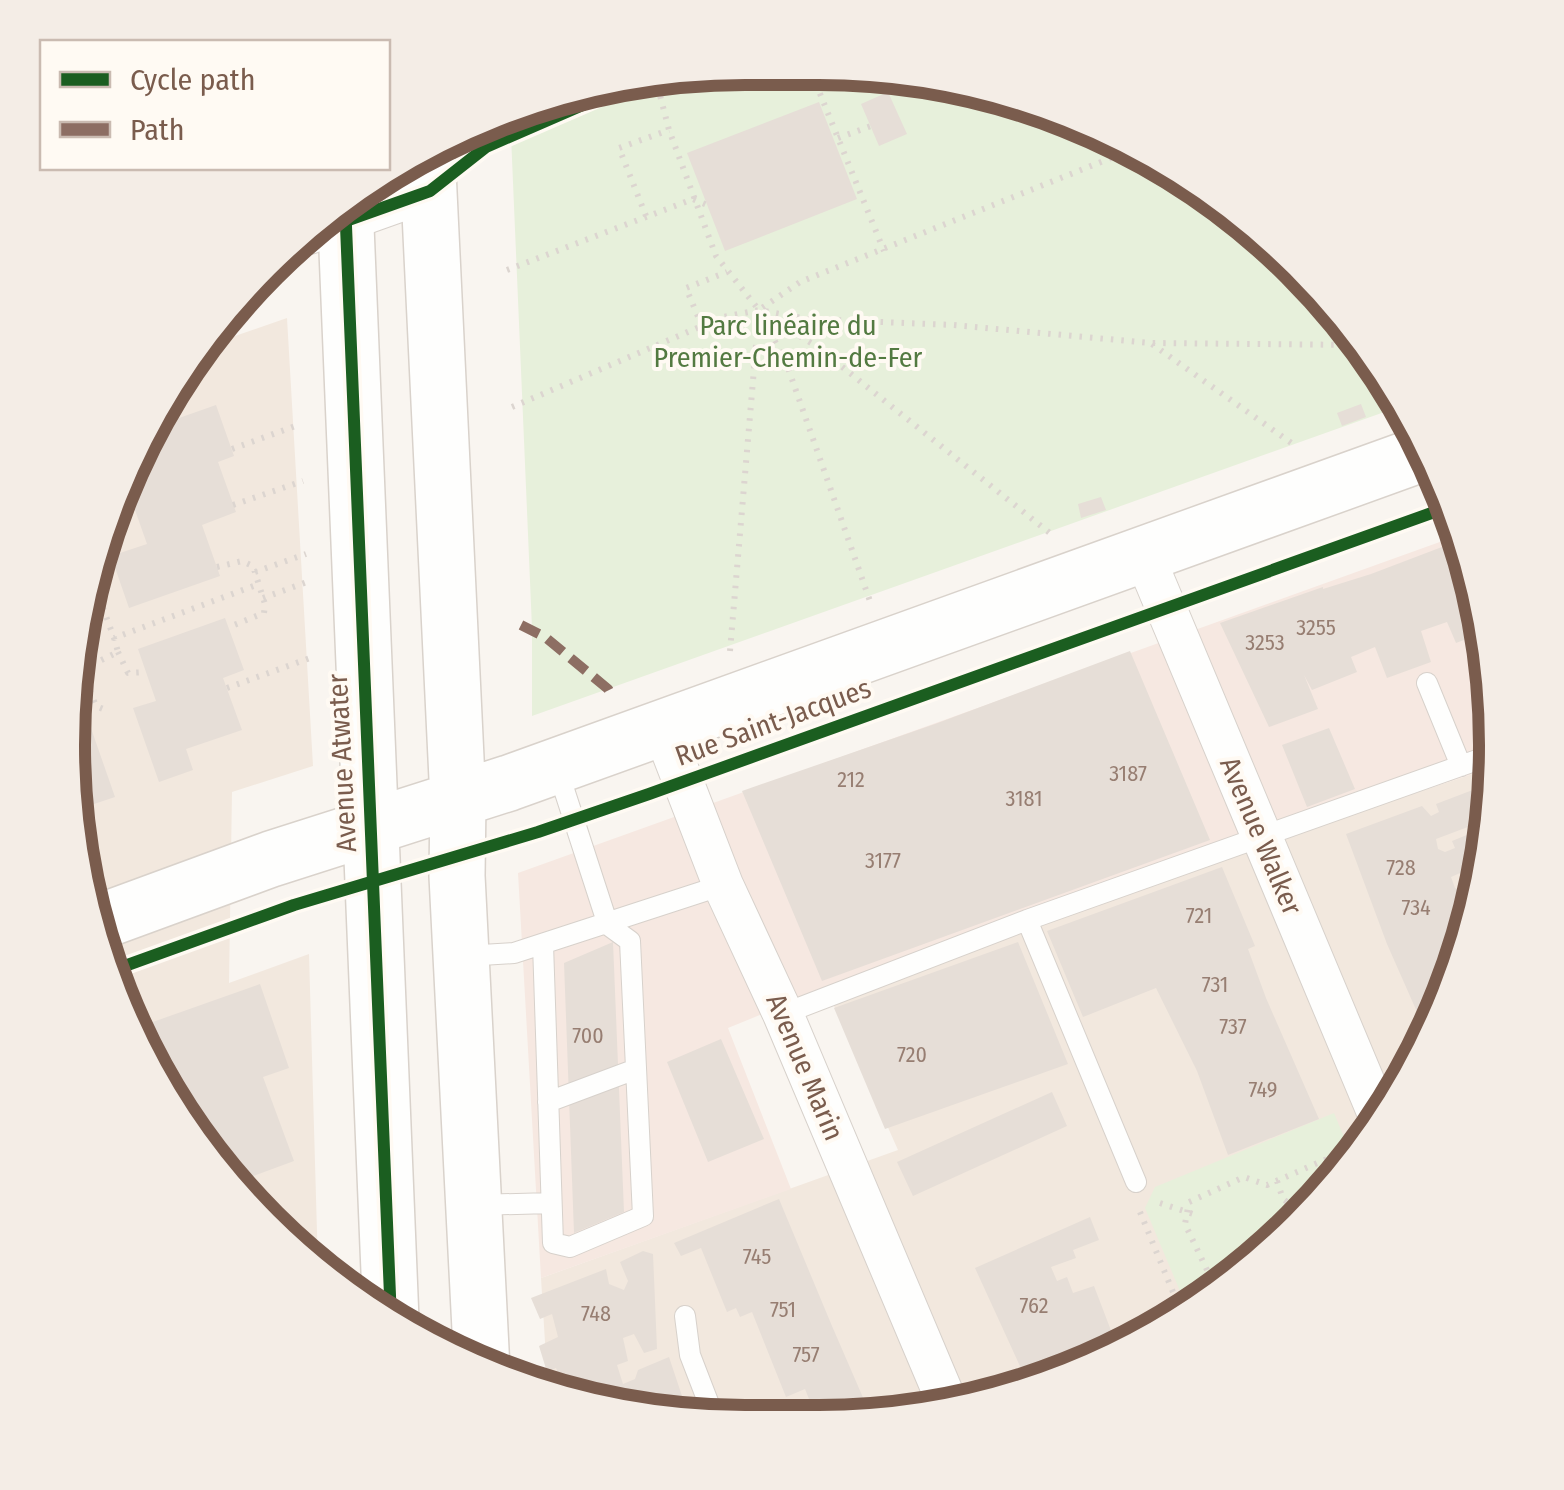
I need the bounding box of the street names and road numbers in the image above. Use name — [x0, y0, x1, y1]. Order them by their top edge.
street label: Rue Saint-Jacques — [671, 671, 875, 773]
street label: Avenue Atwater — [321, 673, 363, 853]
street label: Avenue Walker — [1213, 752, 1309, 920]
street label: Avenue Marin — [759, 989, 851, 1145]

